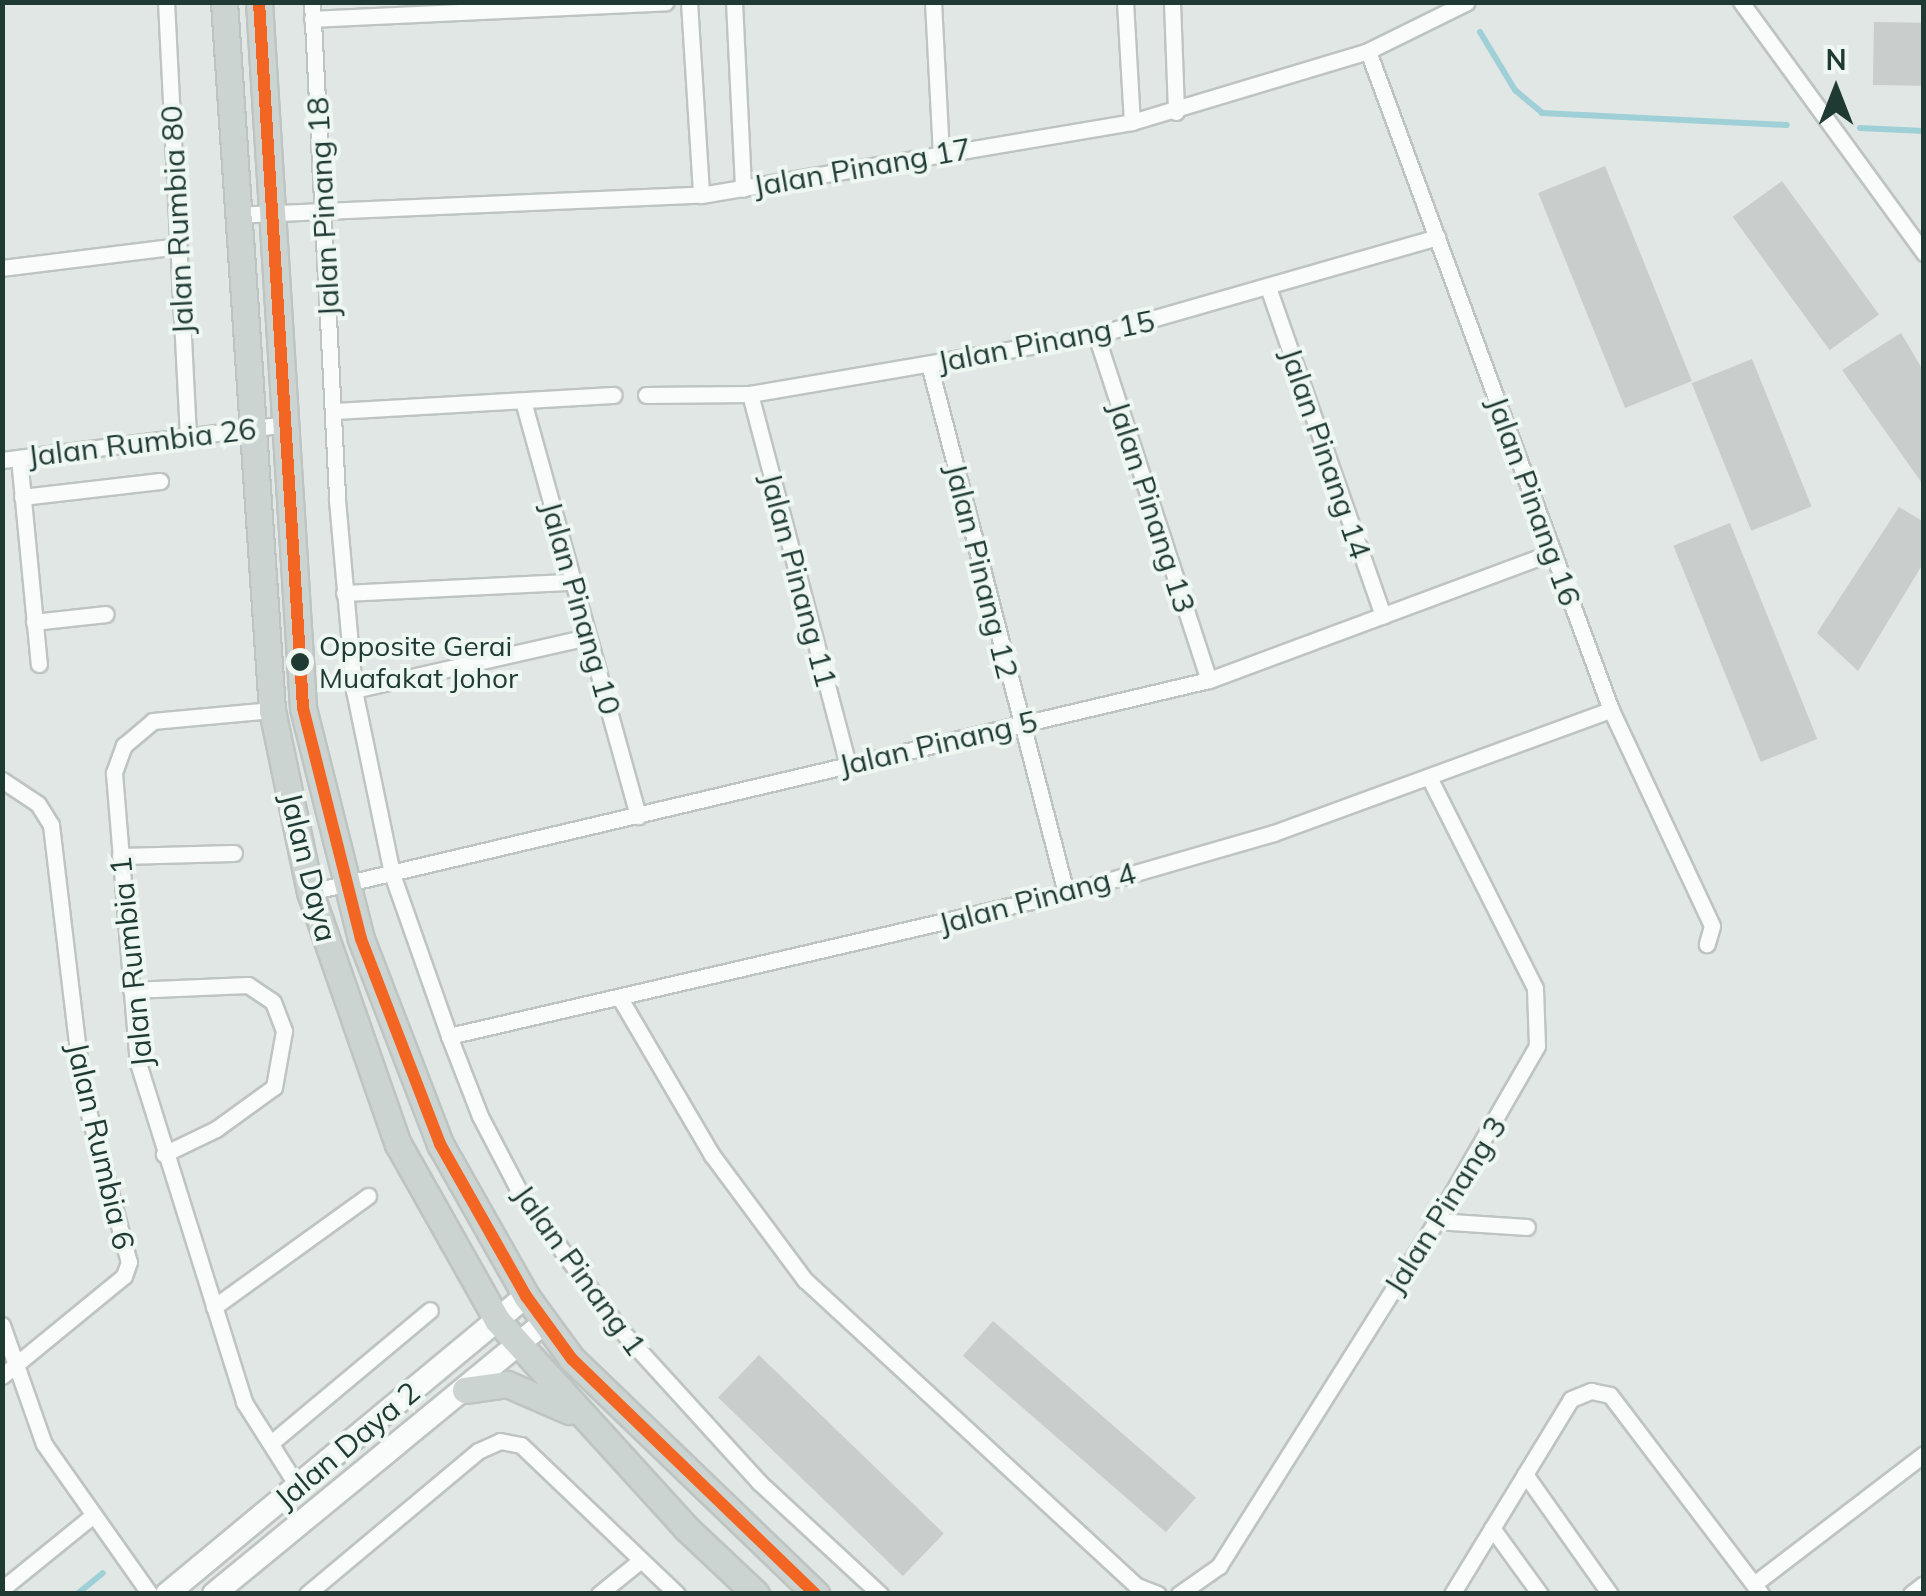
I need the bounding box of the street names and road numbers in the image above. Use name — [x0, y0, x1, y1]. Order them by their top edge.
street label: Jalan Pinang 18 — [299, 96, 347, 318]
street label: Jalan Rumbia 80 — [153, 104, 201, 336]
street label: Jalan Pinang 17 — [750, 130, 974, 204]
street label: Jalan Pinang 15 — [935, 302, 1157, 380]
street label: Jalan Pinang 14 — [1273, 343, 1379, 563]
street label: Jalan Pinang 16 — [1479, 391, 1589, 611]
street label: Jalan Pinang 13 — [1101, 397, 1203, 617]
street label: Jalan Rumbia 26 — [26, 410, 258, 474]
street label: Jalan Pinang 12 — [938, 460, 1026, 682]
street label: Jalan Pinang 11 — [753, 469, 845, 691]
street label: Jalan Pinang 10 — [533, 497, 629, 719]
street label: Jalan Pinang 5 — [835, 703, 1041, 783]
street label: Jalan Daya — [273, 789, 345, 945]
street label: Jalan Pinang 4 — [935, 854, 1139, 942]
street label: Jalan Rumbia 1 — [102, 855, 160, 1069]
street label: Jalan Rumbia 6 — [60, 1039, 142, 1253]
street label: Jalan Pinang 3 — [1376, 1110, 1514, 1300]
street label: Jalan Pinang 1 — [506, 1178, 654, 1362]
street label: Jalan Daya 2 — [267, 1374, 427, 1516]

